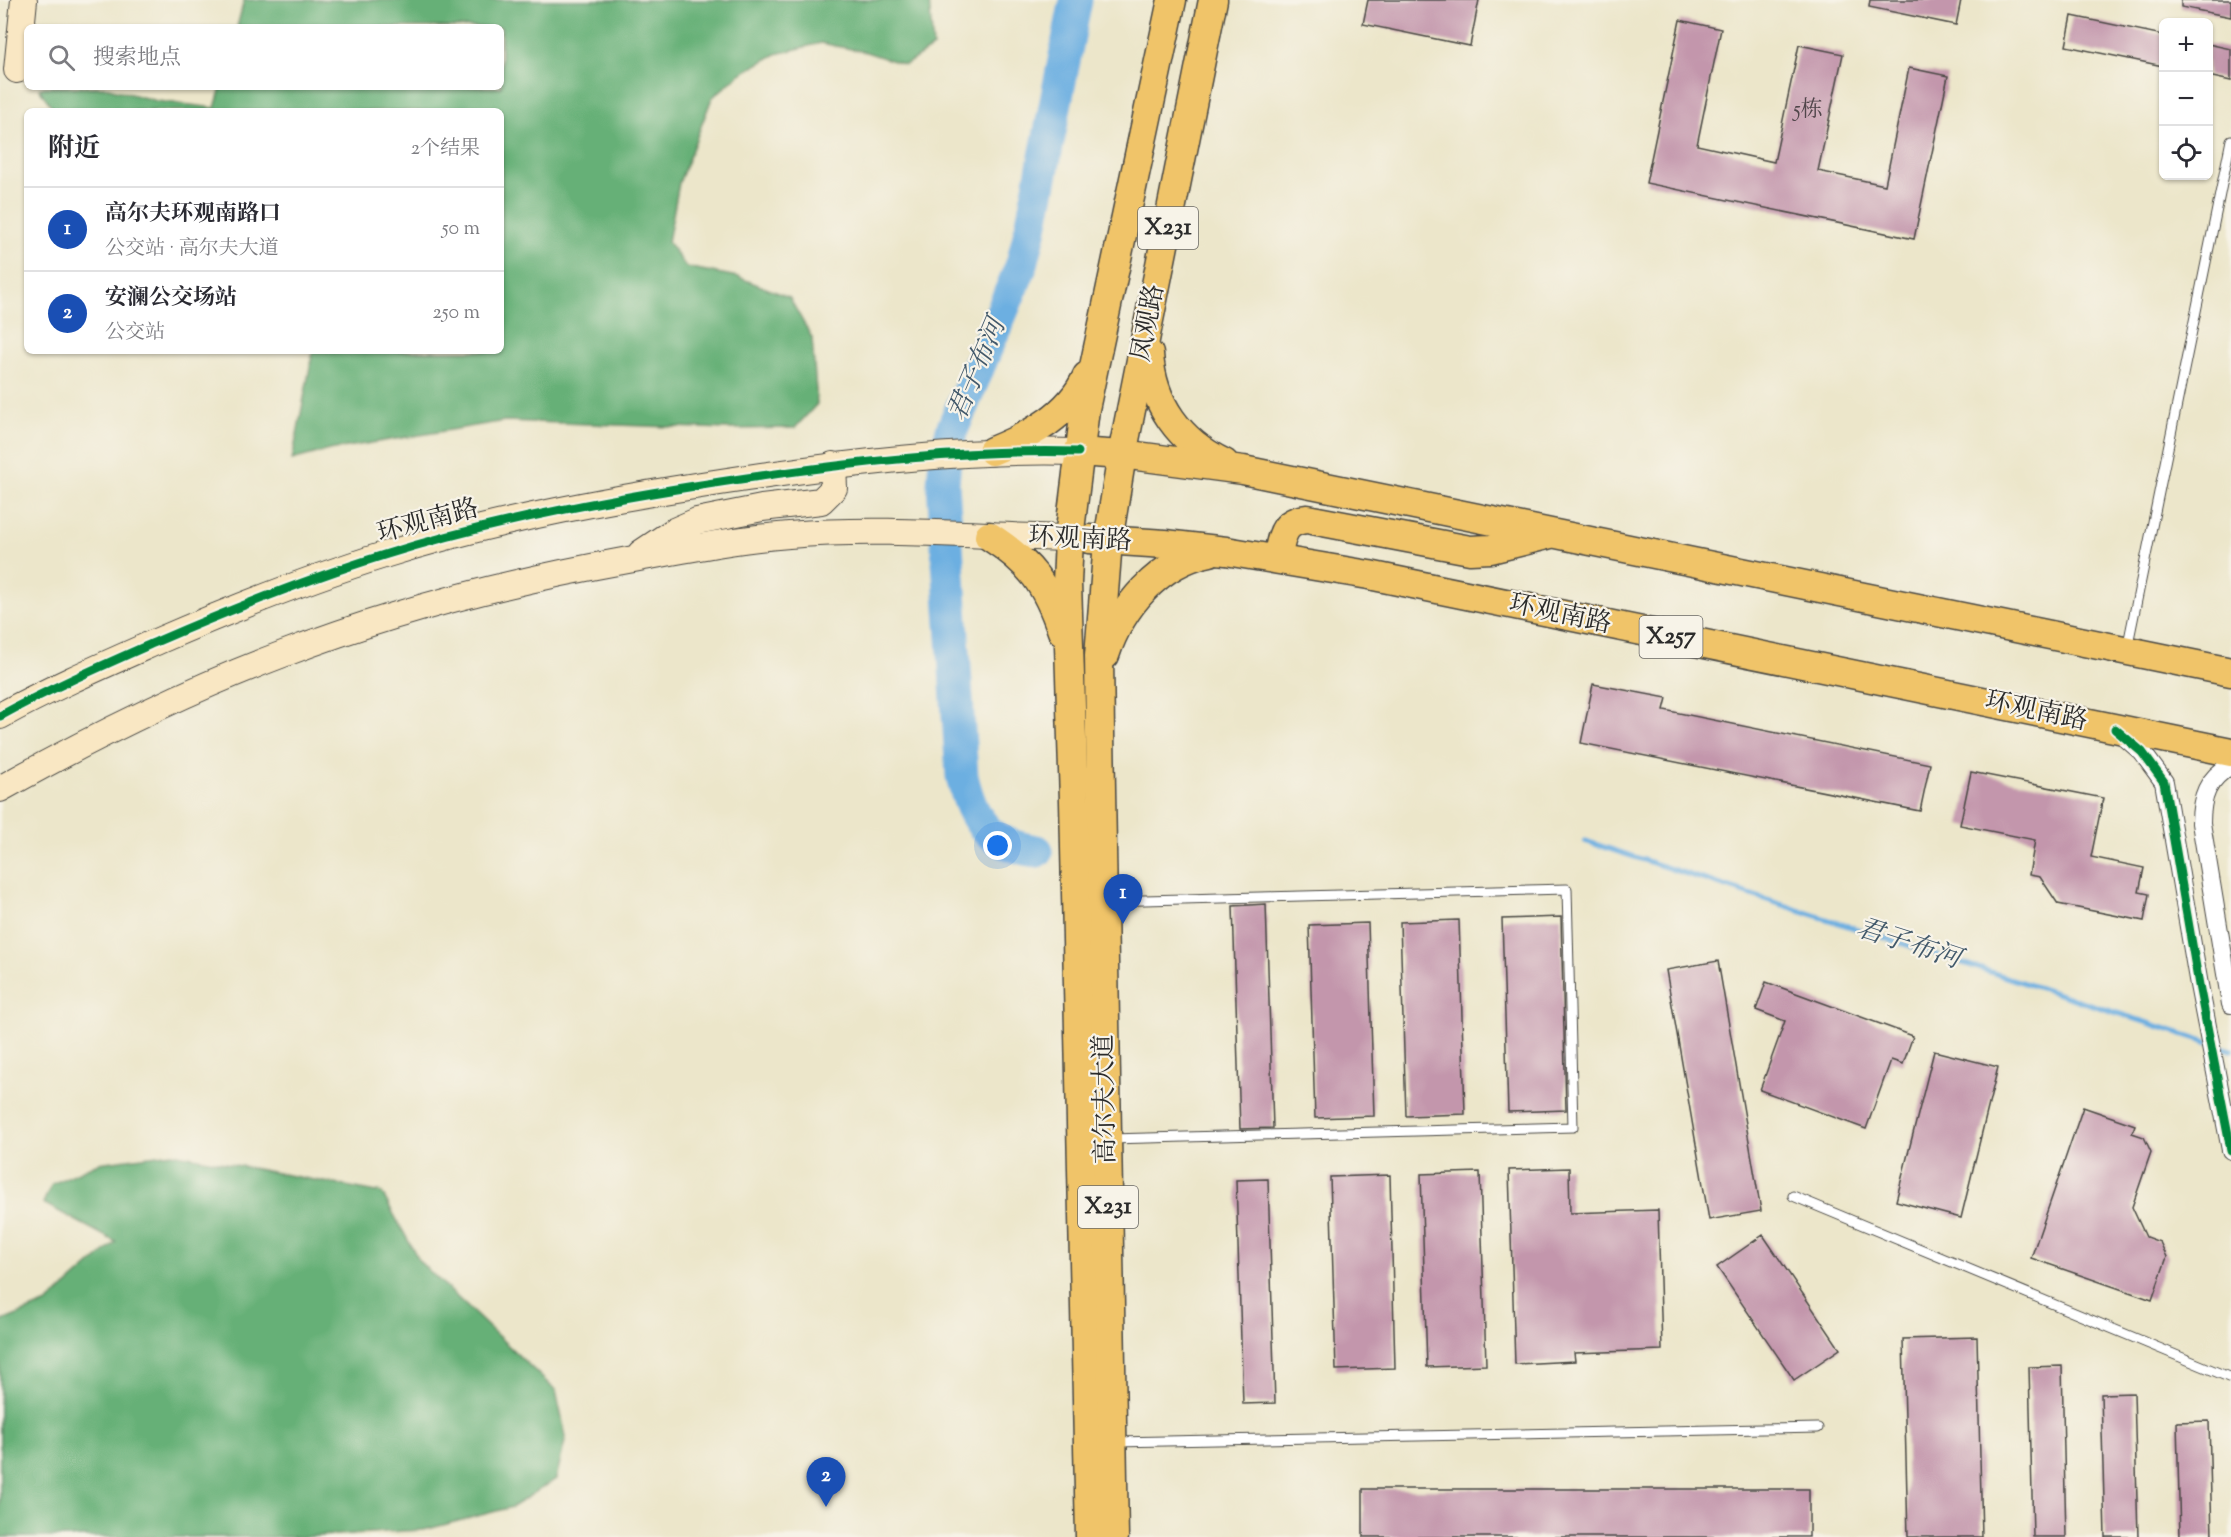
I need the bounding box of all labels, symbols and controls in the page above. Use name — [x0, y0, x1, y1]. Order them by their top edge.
map controls — [2159, 18, 2213, 180]
button: + — [2159, 18, 2213, 72]
search box — [24, 24, 504, 90]
icon: search — [45, 41, 78, 74]
text: 搜索地点 — [93, 43, 181, 75]
button: − — [2159, 72, 2213, 126]
house number: 5栋 — [1791, 95, 1823, 127]
button: locate — [2159, 126, 2213, 180]
text: 附近 — [48, 131, 100, 168]
text: 2个结果 — [411, 135, 480, 164]
text: 高尔夫环观南路口 — [105, 199, 281, 231]
road number: X231 — [1138, 207, 1198, 249]
text: 1 — [64, 215, 71, 244]
text: 50 m — [442, 215, 480, 244]
text: 公交站 · 高尔夫大道 — [105, 235, 279, 264]
street label: 凤观路 — [1123, 281, 1175, 365]
text: 安澜公交场站 — [105, 283, 237, 315]
text: 2 — [63, 299, 72, 328]
text: 250 m — [432, 299, 480, 328]
water label: 君子布河 — [939, 308, 1019, 427]
text: 公交站 — [105, 319, 165, 348]
street label: 环观南路 — [373, 491, 483, 553]
street label: 环观南路 — [1027, 519, 1133, 561]
street label: 环观南路 — [1505, 586, 1615, 644]
road number: X257 — [1640, 616, 1702, 658]
street label: 环观南路 — [1981, 683, 2091, 741]
your location — [983, 831, 1012, 860]
pin: 1 — [1104, 874, 1142, 924]
water label: 君子布河 — [1851, 910, 1970, 982]
street label: 高尔夫大道 — [1086, 1034, 1126, 1164]
road number: X231 — [1078, 1186, 1138, 1228]
pin: 2 — [806, 1458, 846, 1507]

